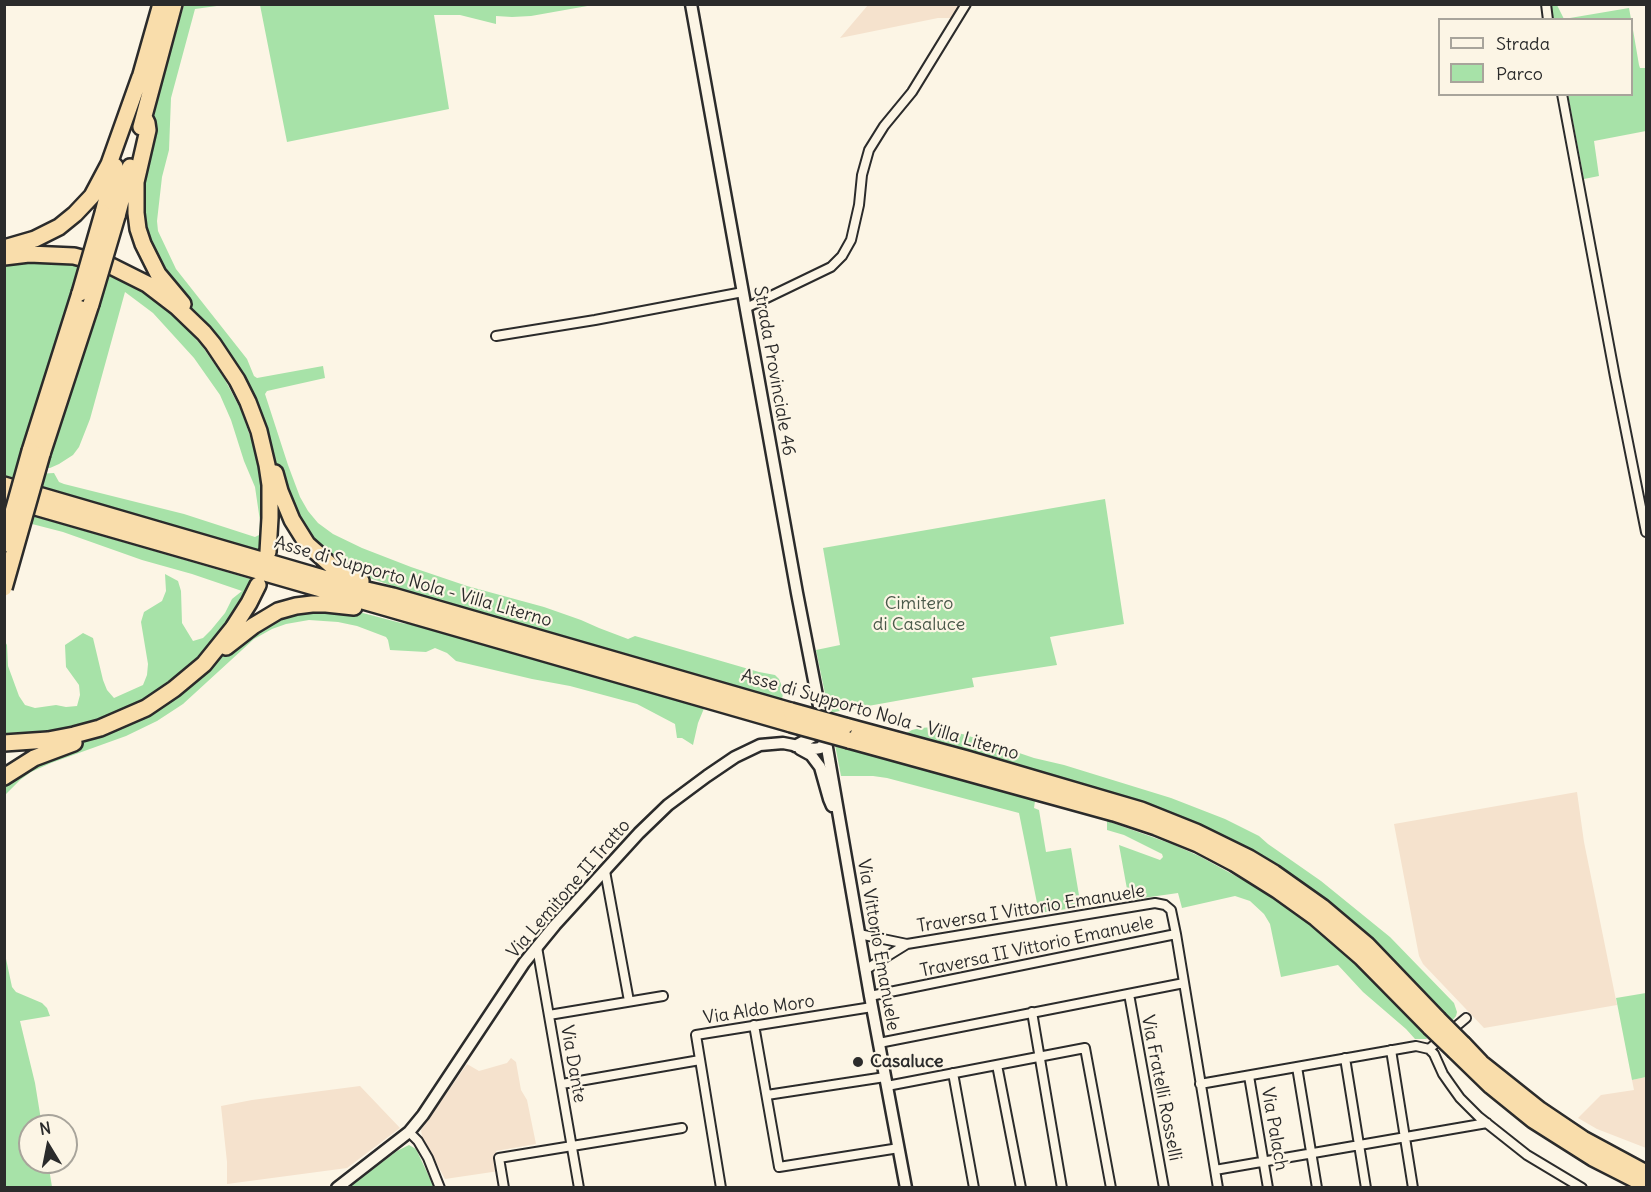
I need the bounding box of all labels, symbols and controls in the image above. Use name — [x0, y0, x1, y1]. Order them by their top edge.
legend — [1438, 18, 1633, 96]
text: Strada — [1496, 32, 1550, 55]
text: Parco — [1496, 62, 1543, 85]
street label: Strada Provinciale 46 — [748, 285, 800, 457]
street label: Asse di Supporto Nola - Villa Literno — [272, 532, 554, 632]
park label: Cimitero di Casaluce — [873, 593, 965, 636]
street label: Asse di Supporto Nola - Villa Literno — [739, 665, 1021, 765]
street label: Via Lemitone II Tratto — [503, 815, 635, 963]
street label: Via Vittorio Emanuele — [852, 858, 904, 1032]
street label: Traversa I Vittorio Emanuele — [916, 880, 1146, 938]
street label: Traversa II Vittorio Emanuele — [918, 912, 1156, 982]
street label: Via Aldo Moro — [702, 991, 816, 1029]
street label: Via Fratelli Rosselli — [1136, 1013, 1186, 1163]
street label: Via Dante — [556, 1023, 590, 1105]
place label: Casaluce — [870, 1051, 943, 1073]
marker: Casaluce — [851, 1055, 865, 1069]
street label: Via Palach — [1256, 1086, 1292, 1172]
north arrow — [18, 1114, 78, 1174]
text: N — [38, 1117, 52, 1139]

